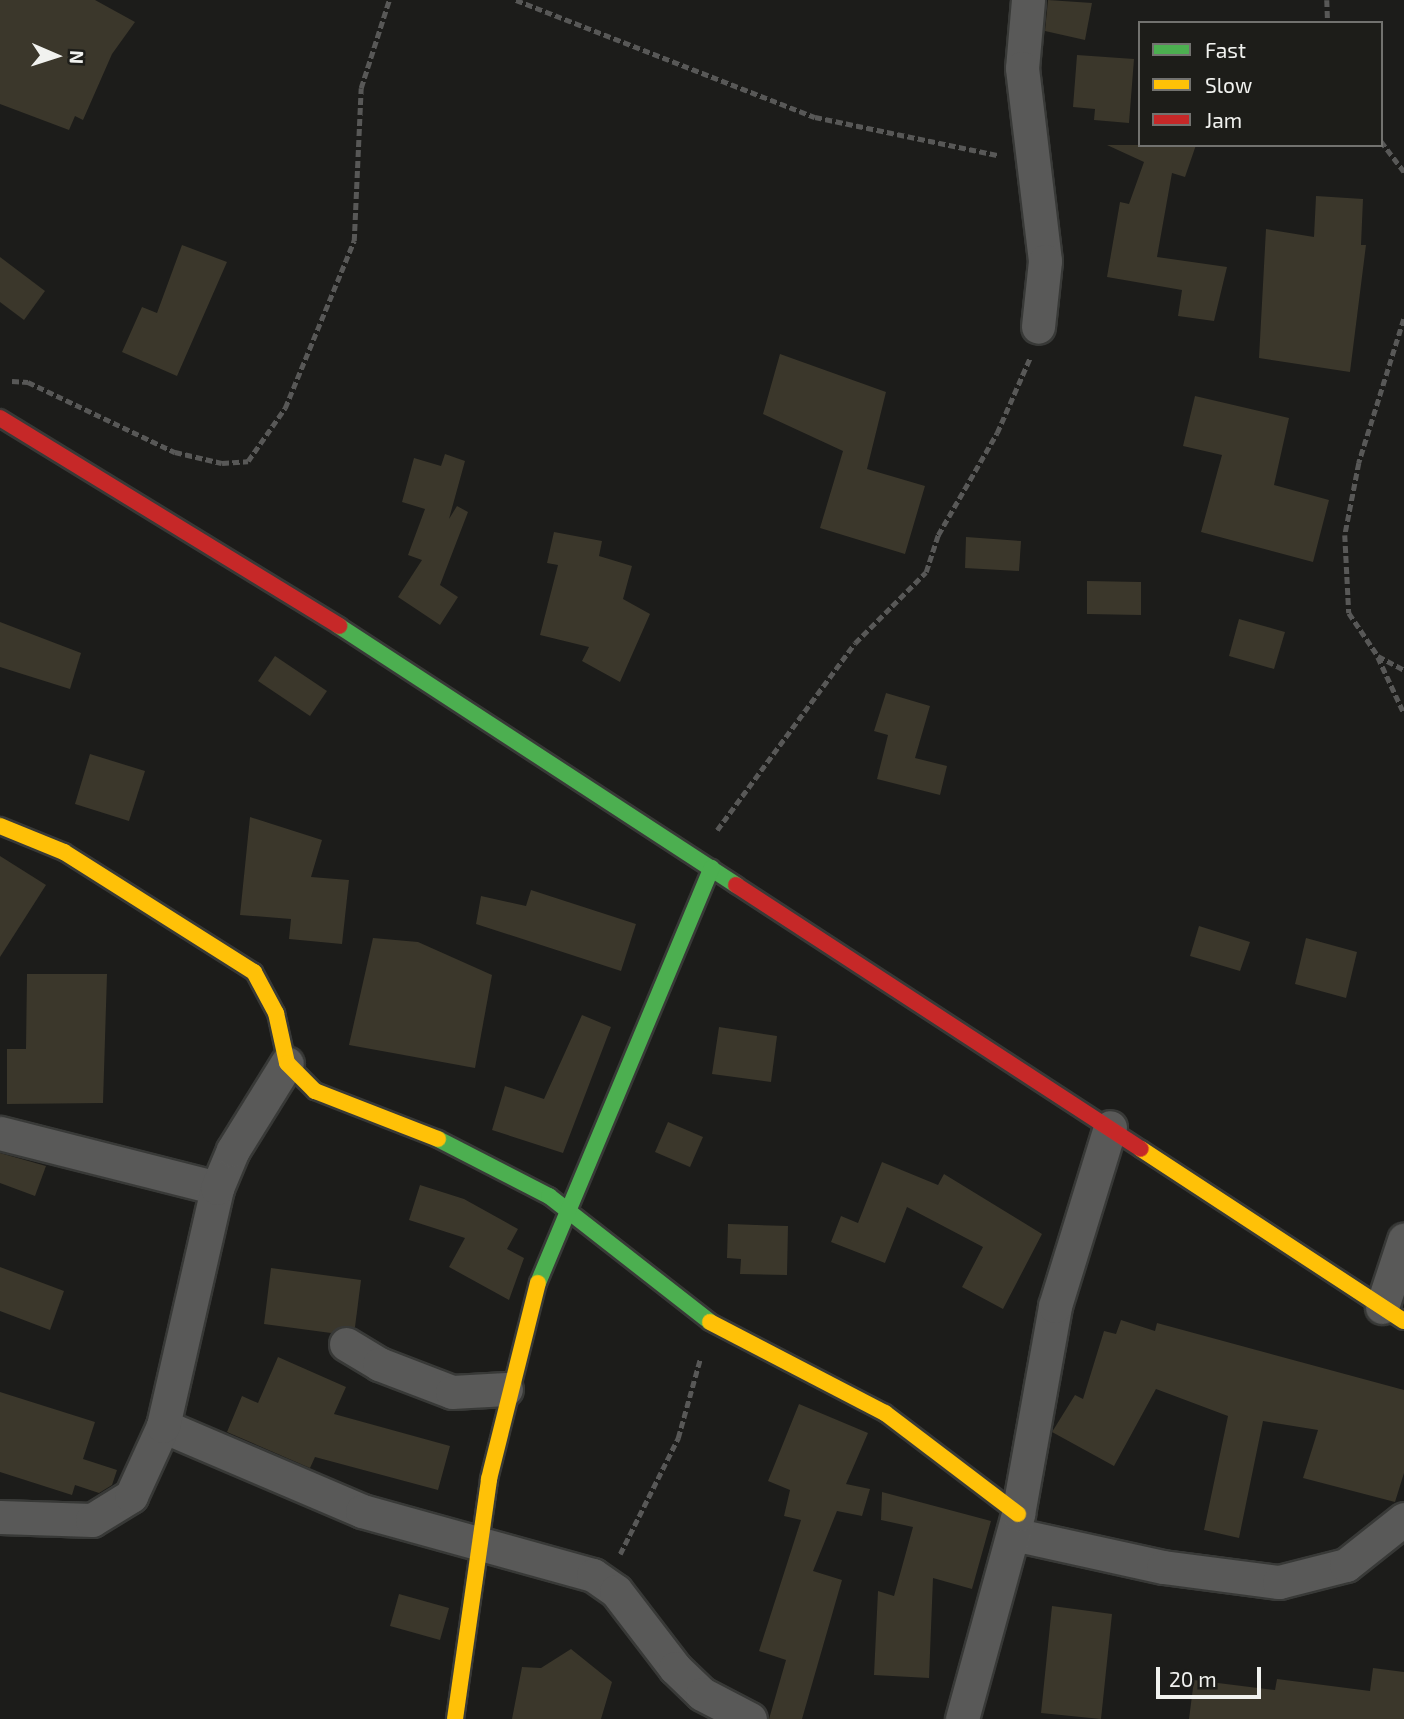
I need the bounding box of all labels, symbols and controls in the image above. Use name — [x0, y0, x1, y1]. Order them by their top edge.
north arrow — [21, 21, 91, 91]
legend — [1138, 21, 1383, 147]
text: Fast — [1205, 37, 1246, 62]
text: N — [66, 50, 89, 65]
text: Slow — [1205, 72, 1252, 97]
text: Jam — [1205, 107, 1242, 132]
scale bar — [1159, 1652, 1264, 1696]
text: 20 m — [1169, 1666, 1217, 1691]

